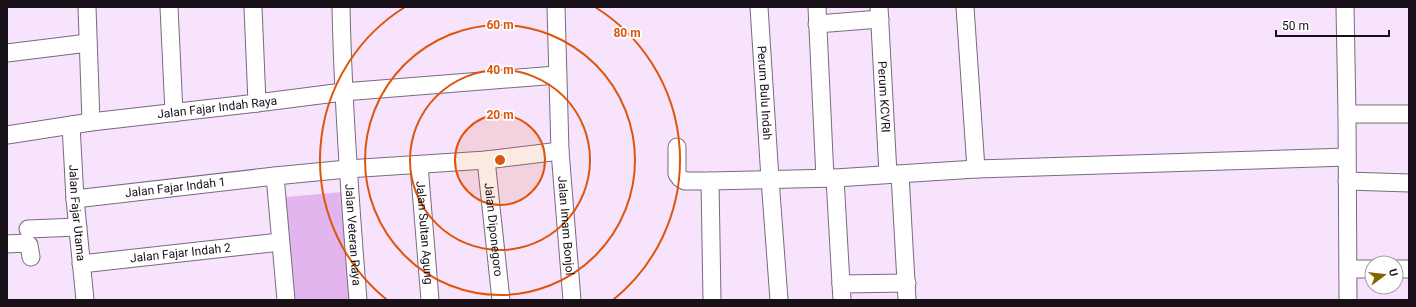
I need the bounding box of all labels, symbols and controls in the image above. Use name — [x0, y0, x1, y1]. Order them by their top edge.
scale bar — [1276, 12, 1389, 38]
text: 60 m — [486, 18, 514, 32]
text: 50 m — [1282, 19, 1309, 33]
text: 80 m — [613, 26, 641, 40]
street label: Perum Bulu Indah — [754, 45, 774, 140]
street label: Perum KCVRI — [875, 61, 893, 133]
text: 40 m — [486, 63, 514, 77]
street label: Jalan Fajar Indah Raya — [157, 94, 278, 121]
text: 20 m — [486, 108, 514, 122]
centre of rings — [493, 153, 507, 167]
street label: Jalan Fajar Utama — [66, 164, 88, 262]
street label: Jalan Fajar Indah 1 — [124, 175, 226, 200]
street label: Jalan Imam Bonjol — [555, 175, 577, 276]
street label: Jalan Sultan Agung — [413, 181, 436, 285]
street label: Jalan Diponegoro — [481, 182, 505, 277]
street label: Jalan Veteran Raya — [342, 183, 364, 286]
street label: Jalan Fajar Indah 2 — [129, 240, 232, 266]
north arrow — [1364, 255, 1404, 295]
text: U — [1386, 267, 1400, 278]

